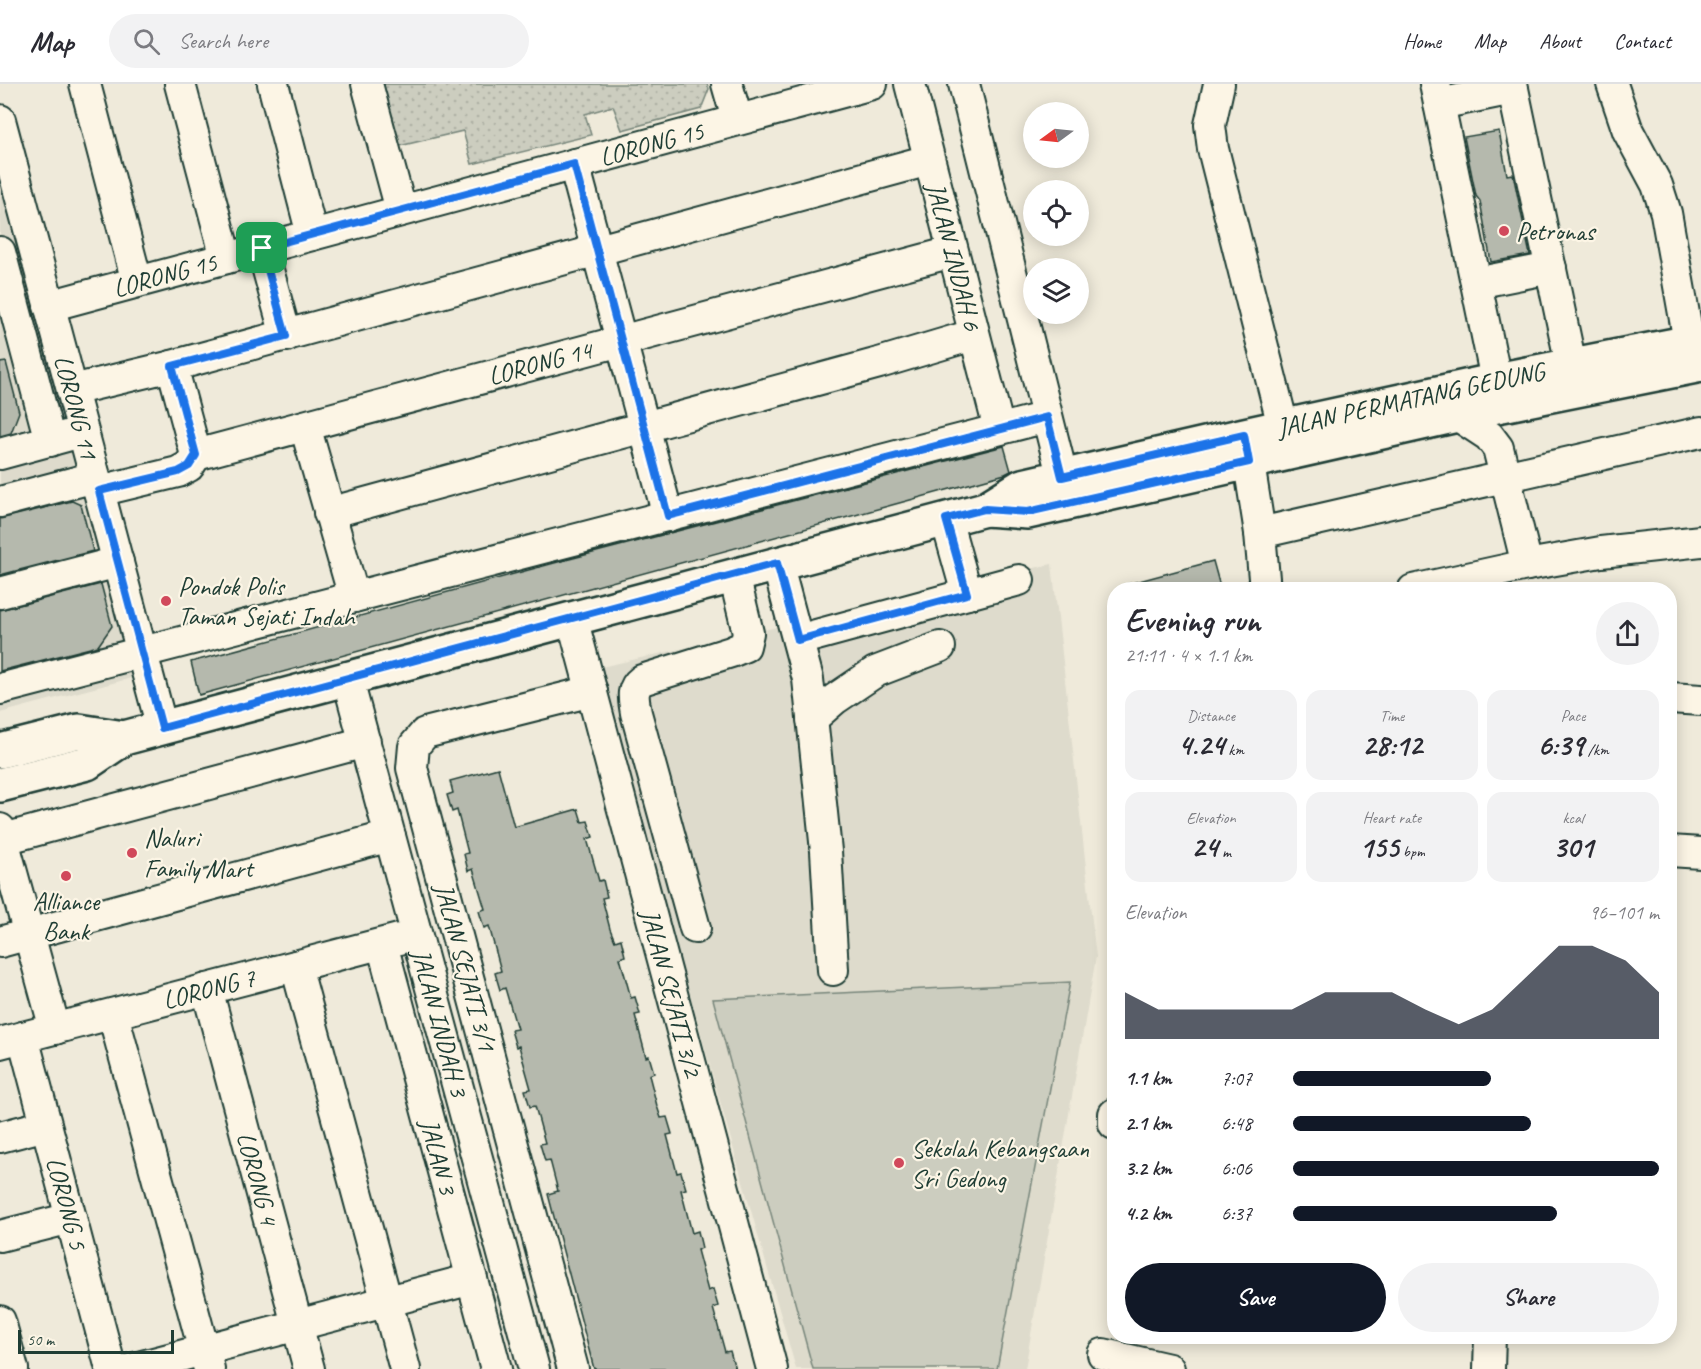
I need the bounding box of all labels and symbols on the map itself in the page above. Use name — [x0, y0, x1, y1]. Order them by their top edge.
north arrow — [1023, 102, 1089, 168]
street label: LORONG 15 — [596, 114, 708, 174]
street label: JALAN INDAH 6 — [919, 177, 989, 335]
place label: Petronas — [1516, 215, 1596, 248]
pin — [236, 222, 287, 273]
marker: Petronas — [1497, 224, 1511, 238]
street label: LORONG 15 — [109, 245, 222, 305]
street label: LORONG 14 — [484, 333, 598, 393]
street label: LORONG 11 — [46, 352, 106, 464]
street label: JALAN PERMATANG GEDUNG — [1272, 354, 1550, 445]
place label: Pondok Polis Taman Sejati Indah — [178, 570, 356, 633]
marker: Pondok Polis Taman Sejati Indah — [159, 594, 173, 608]
place label: Naluri Family Mart — [144, 822, 255, 885]
marker: Naluri Family Mart — [125, 846, 139, 860]
marker: Alliance Bank — [59, 869, 73, 883]
street label: JALAN SEJATI 3/1 — [427, 878, 504, 1056]
place label: Alliance Bank — [33, 885, 101, 948]
street label: JALAN SEJATI 3/2 — [633, 904, 710, 1083]
street label: JALAN INDAH 3 — [404, 943, 476, 1102]
street label: LORONG 7 — [159, 961, 260, 1017]
street label: JALAN 3 — [412, 1113, 465, 1200]
street label: LORONG 4 — [229, 1129, 286, 1230]
place label: Sekolah Kebangsaan Sri Gedong — [911, 1132, 1089, 1195]
street label: LORONG 5 — [39, 1154, 95, 1254]
marker: Sekolah Kebangsaan Sri Gedong — [892, 1156, 906, 1170]
scale bar — [18, 1327, 174, 1354]

